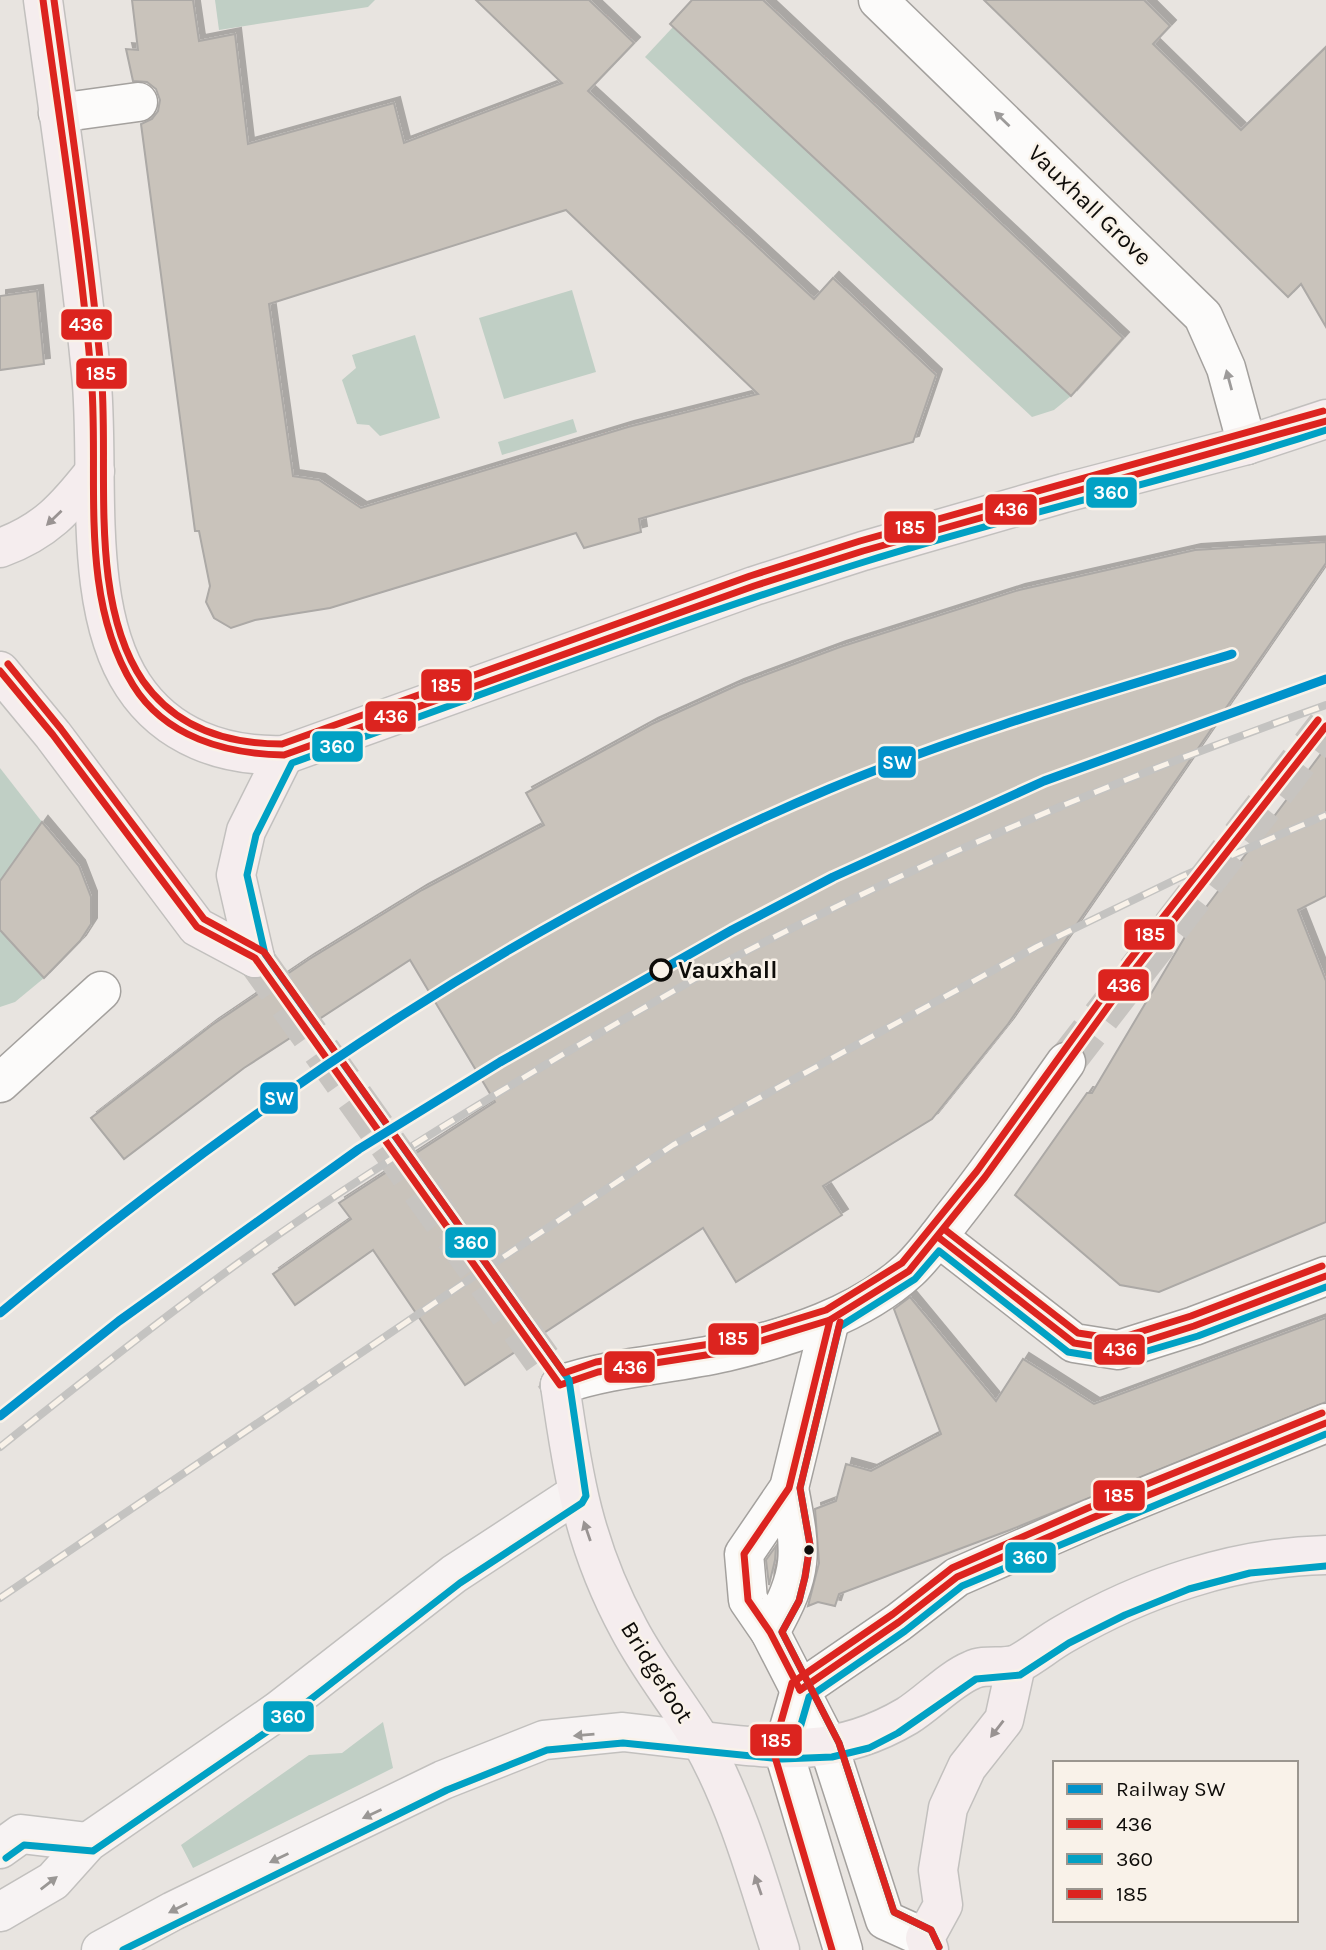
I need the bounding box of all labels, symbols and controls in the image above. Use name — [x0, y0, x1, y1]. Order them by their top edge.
one-way arrow — [994, 112, 1011, 128]
street label: Vauxhall Grove — [1022, 139, 1158, 271]
line badge: 436 — [60, 308, 113, 341]
text: 436 — [69, 314, 103, 336]
line badge: 185 — [75, 357, 128, 390]
text: 185 — [86, 363, 116, 385]
one-way arrow — [1223, 368, 1234, 390]
line badge: 360 — [1085, 476, 1138, 509]
text: 360 — [1093, 482, 1129, 504]
line badge: 436 — [984, 493, 1038, 526]
text: 436 — [994, 499, 1028, 521]
one-way arrow — [45, 509, 62, 526]
line badge: 185 — [883, 510, 937, 544]
text: 185 — [895, 517, 925, 539]
line badge: 185 — [420, 668, 473, 702]
text: 185 — [431, 675, 461, 697]
line badge: 436 — [364, 700, 417, 733]
text: 436 — [374, 706, 408, 728]
line badge: 360 — [311, 730, 364, 763]
text: 360 — [319, 736, 355, 758]
line badge: SW — [877, 745, 917, 779]
text: SW — [882, 752, 912, 774]
line badge: 185 — [1123, 918, 1176, 951]
text: 185 — [1135, 924, 1165, 946]
place label: Vauxhall — [678, 956, 777, 984]
marker: Vauxhall — [650, 959, 672, 981]
line badge: 436 — [1097, 968, 1150, 1002]
text: 436 — [1107, 975, 1141, 997]
line badge: SW — [259, 1081, 299, 1115]
text: SW — [264, 1088, 294, 1110]
line badge: 360 — [444, 1226, 497, 1259]
text: 360 — [453, 1232, 489, 1254]
line badge: 185 — [707, 1322, 760, 1356]
text: 185 — [718, 1328, 748, 1350]
line badge: 436 — [1093, 1333, 1146, 1366]
text: 436 — [1103, 1339, 1137, 1361]
line badge: 436 — [603, 1350, 656, 1384]
text: 436 — [613, 1357, 647, 1379]
line badge: 185 — [1092, 1479, 1146, 1512]
text: 185 — [1104, 1485, 1134, 1507]
one-way arrow — [581, 1521, 592, 1542]
line badge: 360 — [1004, 1541, 1057, 1574]
unlabelled marker — [802, 1543, 816, 1557]
text: 360 — [1012, 1547, 1048, 1569]
street label: Bridgefoot — [615, 1616, 699, 1728]
line badge: 360 — [262, 1700, 315, 1733]
text: 360 — [270, 1706, 306, 1728]
one-way arrow — [989, 1720, 1004, 1738]
line badge: 185 — [749, 1723, 803, 1757]
one-way arrow — [573, 1730, 595, 1741]
text: 185 — [761, 1730, 791, 1752]
legend — [1053, 1761, 1298, 1922]
text: Railway SW — [1116, 1777, 1226, 1801]
one-way arrow — [362, 1808, 382, 1819]
text: 436 — [1116, 1812, 1152, 1836]
text: 360 — [1116, 1847, 1153, 1871]
one-way arrow — [269, 1853, 289, 1864]
one-way arrow — [752, 1875, 763, 1896]
one-way arrow — [39, 1876, 57, 1891]
text: 185 — [1116, 1882, 1148, 1906]
one-way arrow — [168, 1903, 188, 1914]

